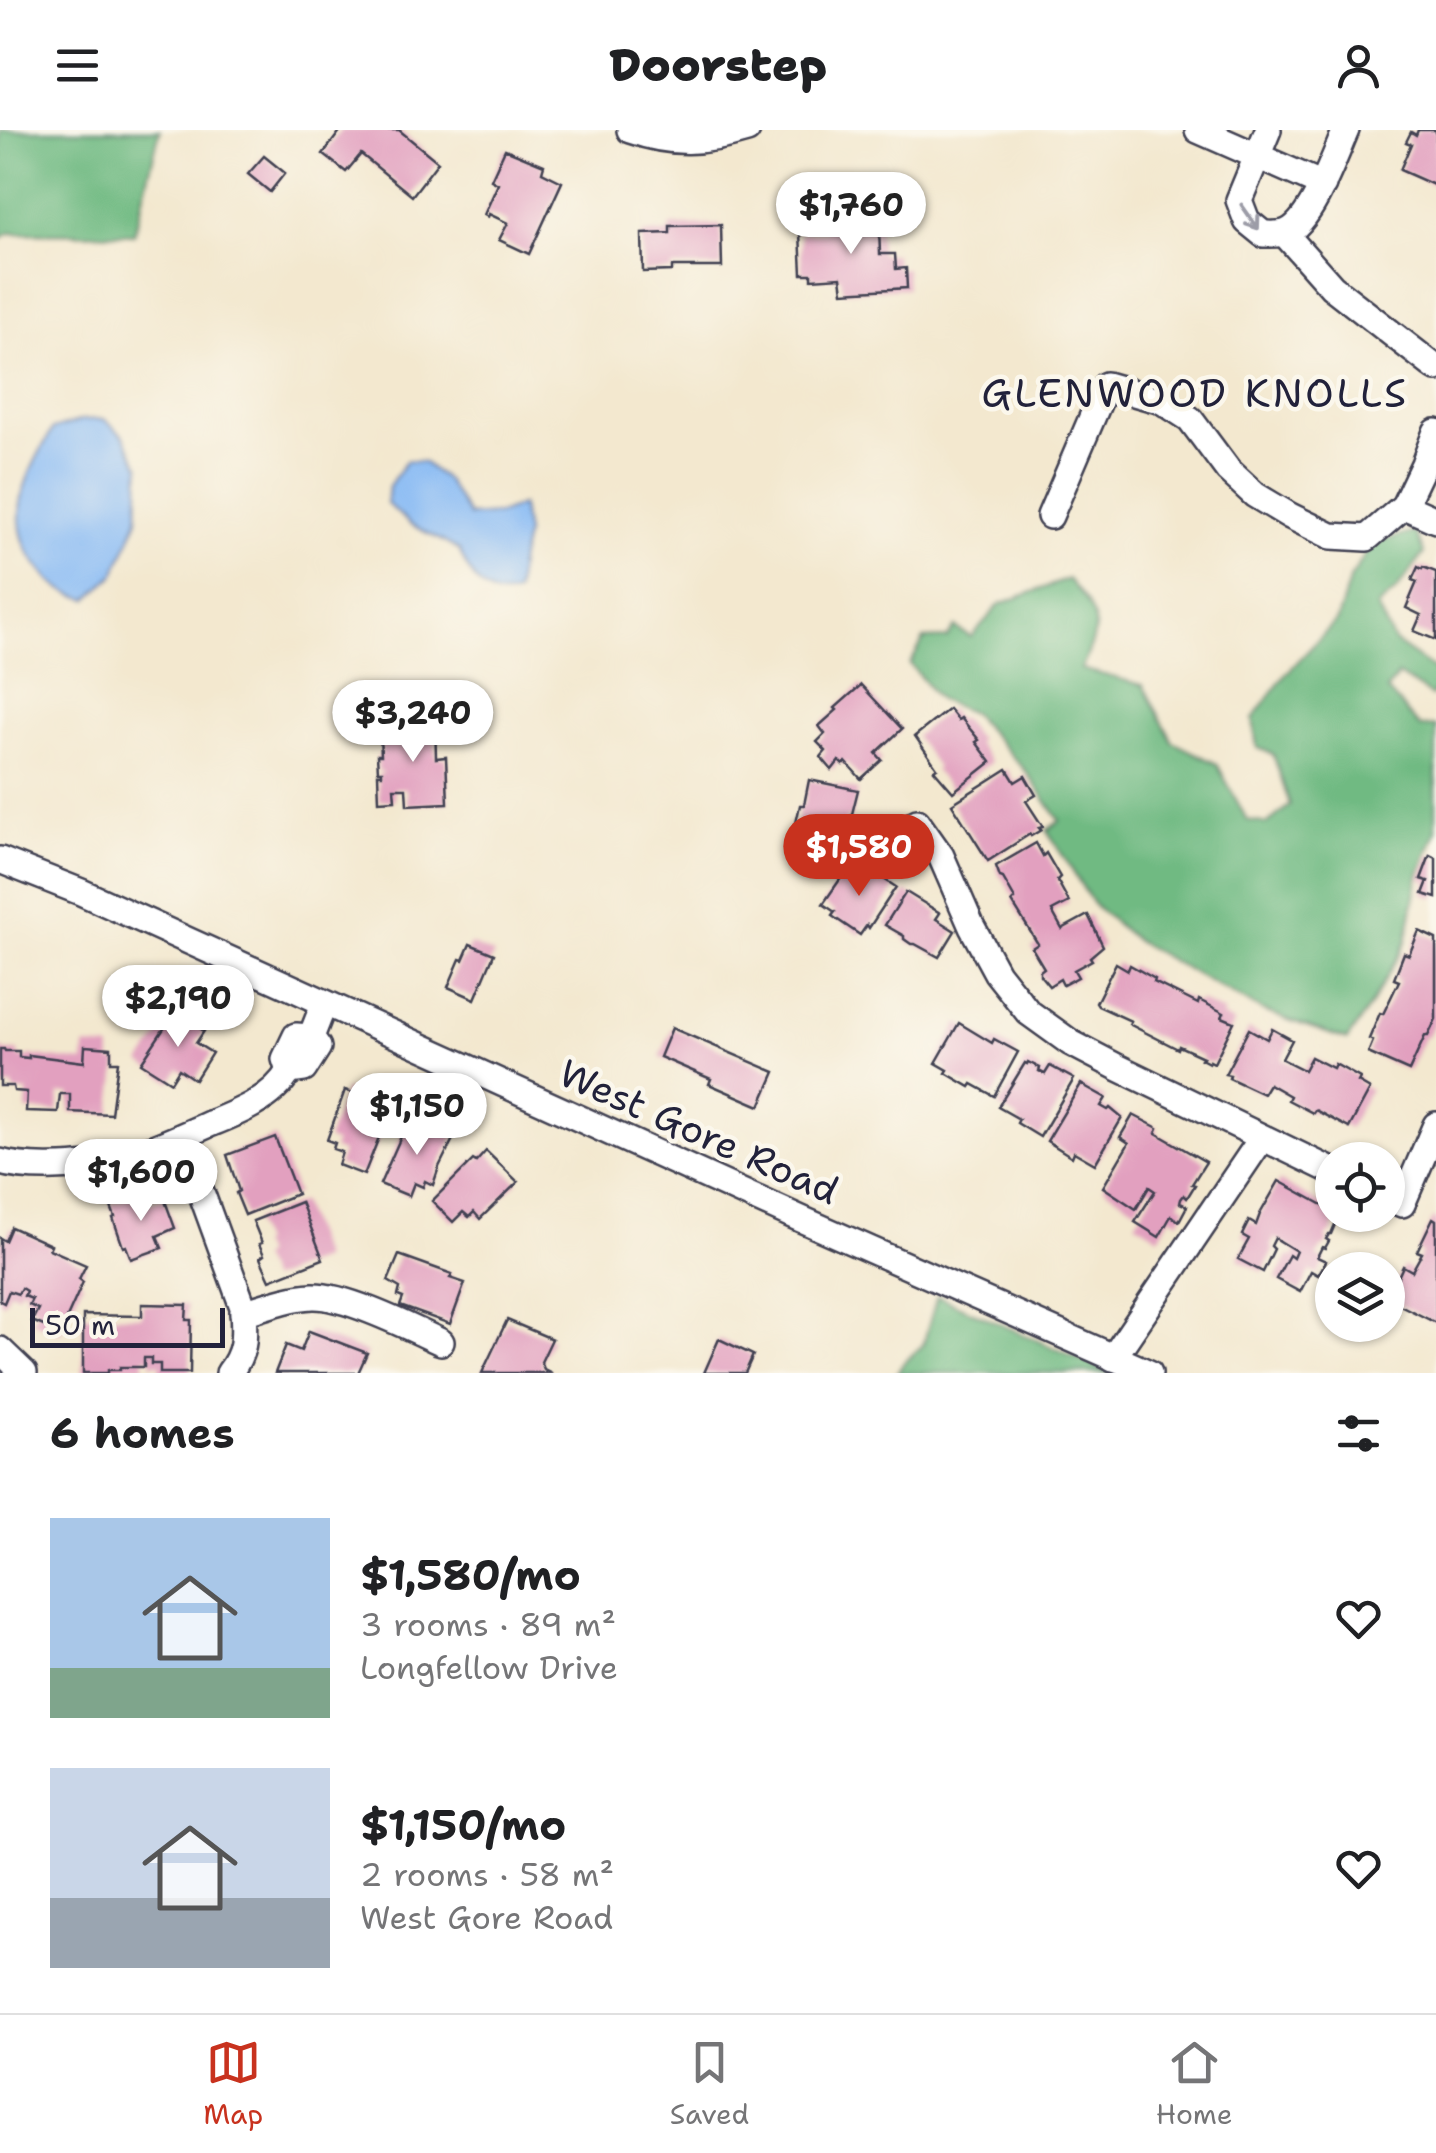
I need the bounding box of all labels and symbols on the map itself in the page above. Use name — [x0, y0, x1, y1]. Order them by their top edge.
pin: $1,760 — [770, 172, 932, 257]
one-way arrow — [1239, 203, 1260, 231]
district label: GLENWOOD KNOLLS — [981, 366, 1409, 420]
pin: $3,240 — [332, 680, 494, 765]
pin: $1,580 — [778, 814, 940, 899]
pin: $2,190 — [97, 965, 259, 1050]
street label: West Gore Road — [551, 1047, 847, 1216]
pin: $1,150 — [336, 1073, 498, 1158]
pin: $1,600 — [60, 1139, 222, 1224]
scale bar — [30, 1303, 225, 1348]

